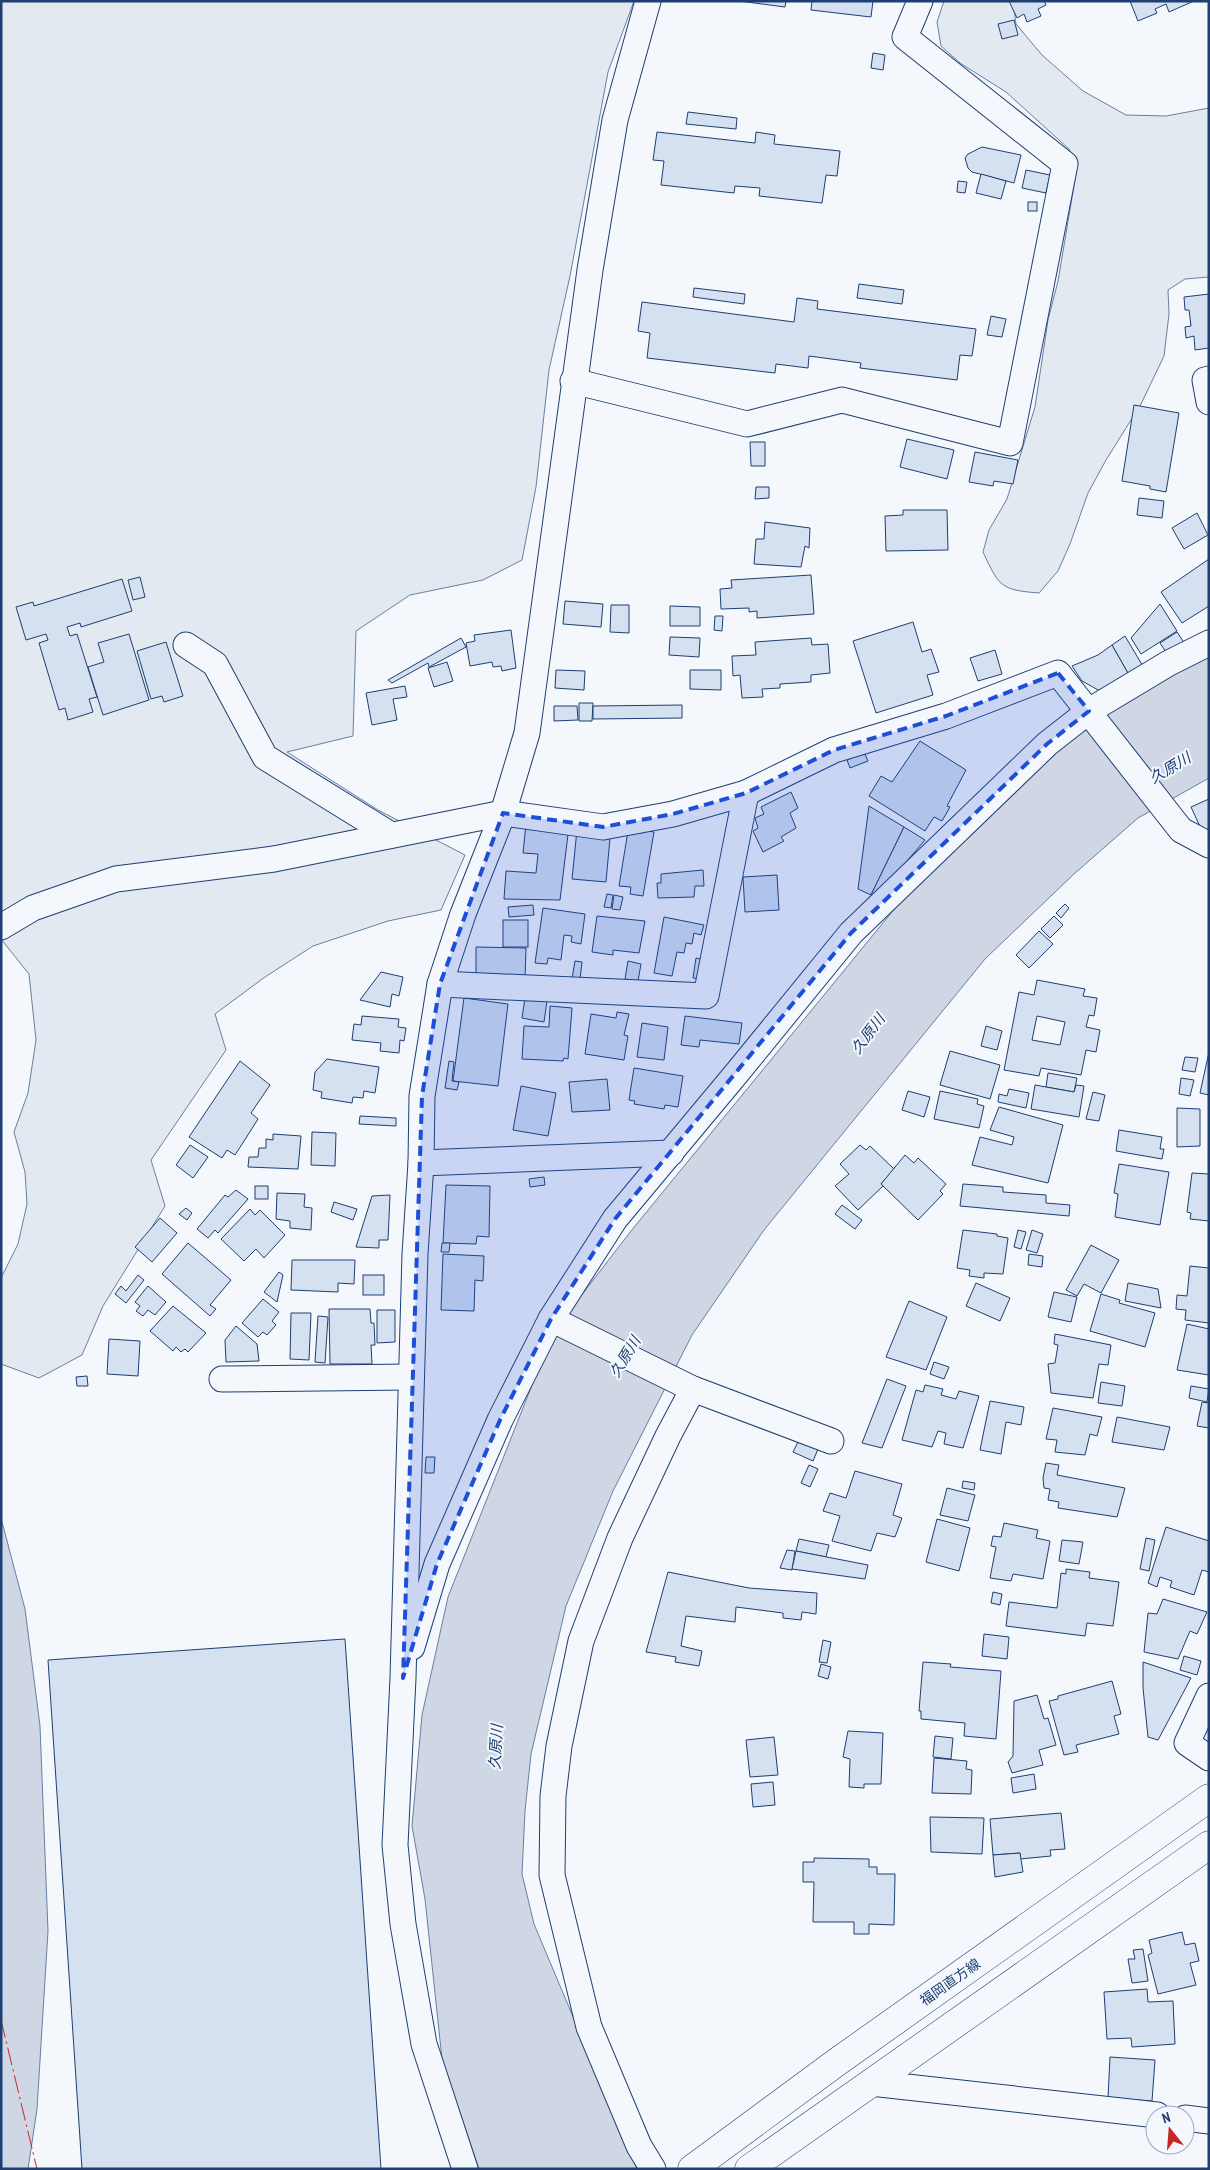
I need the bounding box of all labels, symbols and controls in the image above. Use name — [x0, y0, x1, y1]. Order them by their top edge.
water label: 久原川 — [1146, 747, 1196, 787]
water label: 久原川 — [846, 1008, 890, 1057]
water label: 久原川 — [605, 1331, 645, 1381]
water label: 久原川 — [485, 1722, 506, 1770]
street label: 福岡直方線 — [916, 1955, 984, 2009]
north arrow — [1145, 2105, 1195, 2155]
text: N — [1160, 2108, 1172, 2127]

